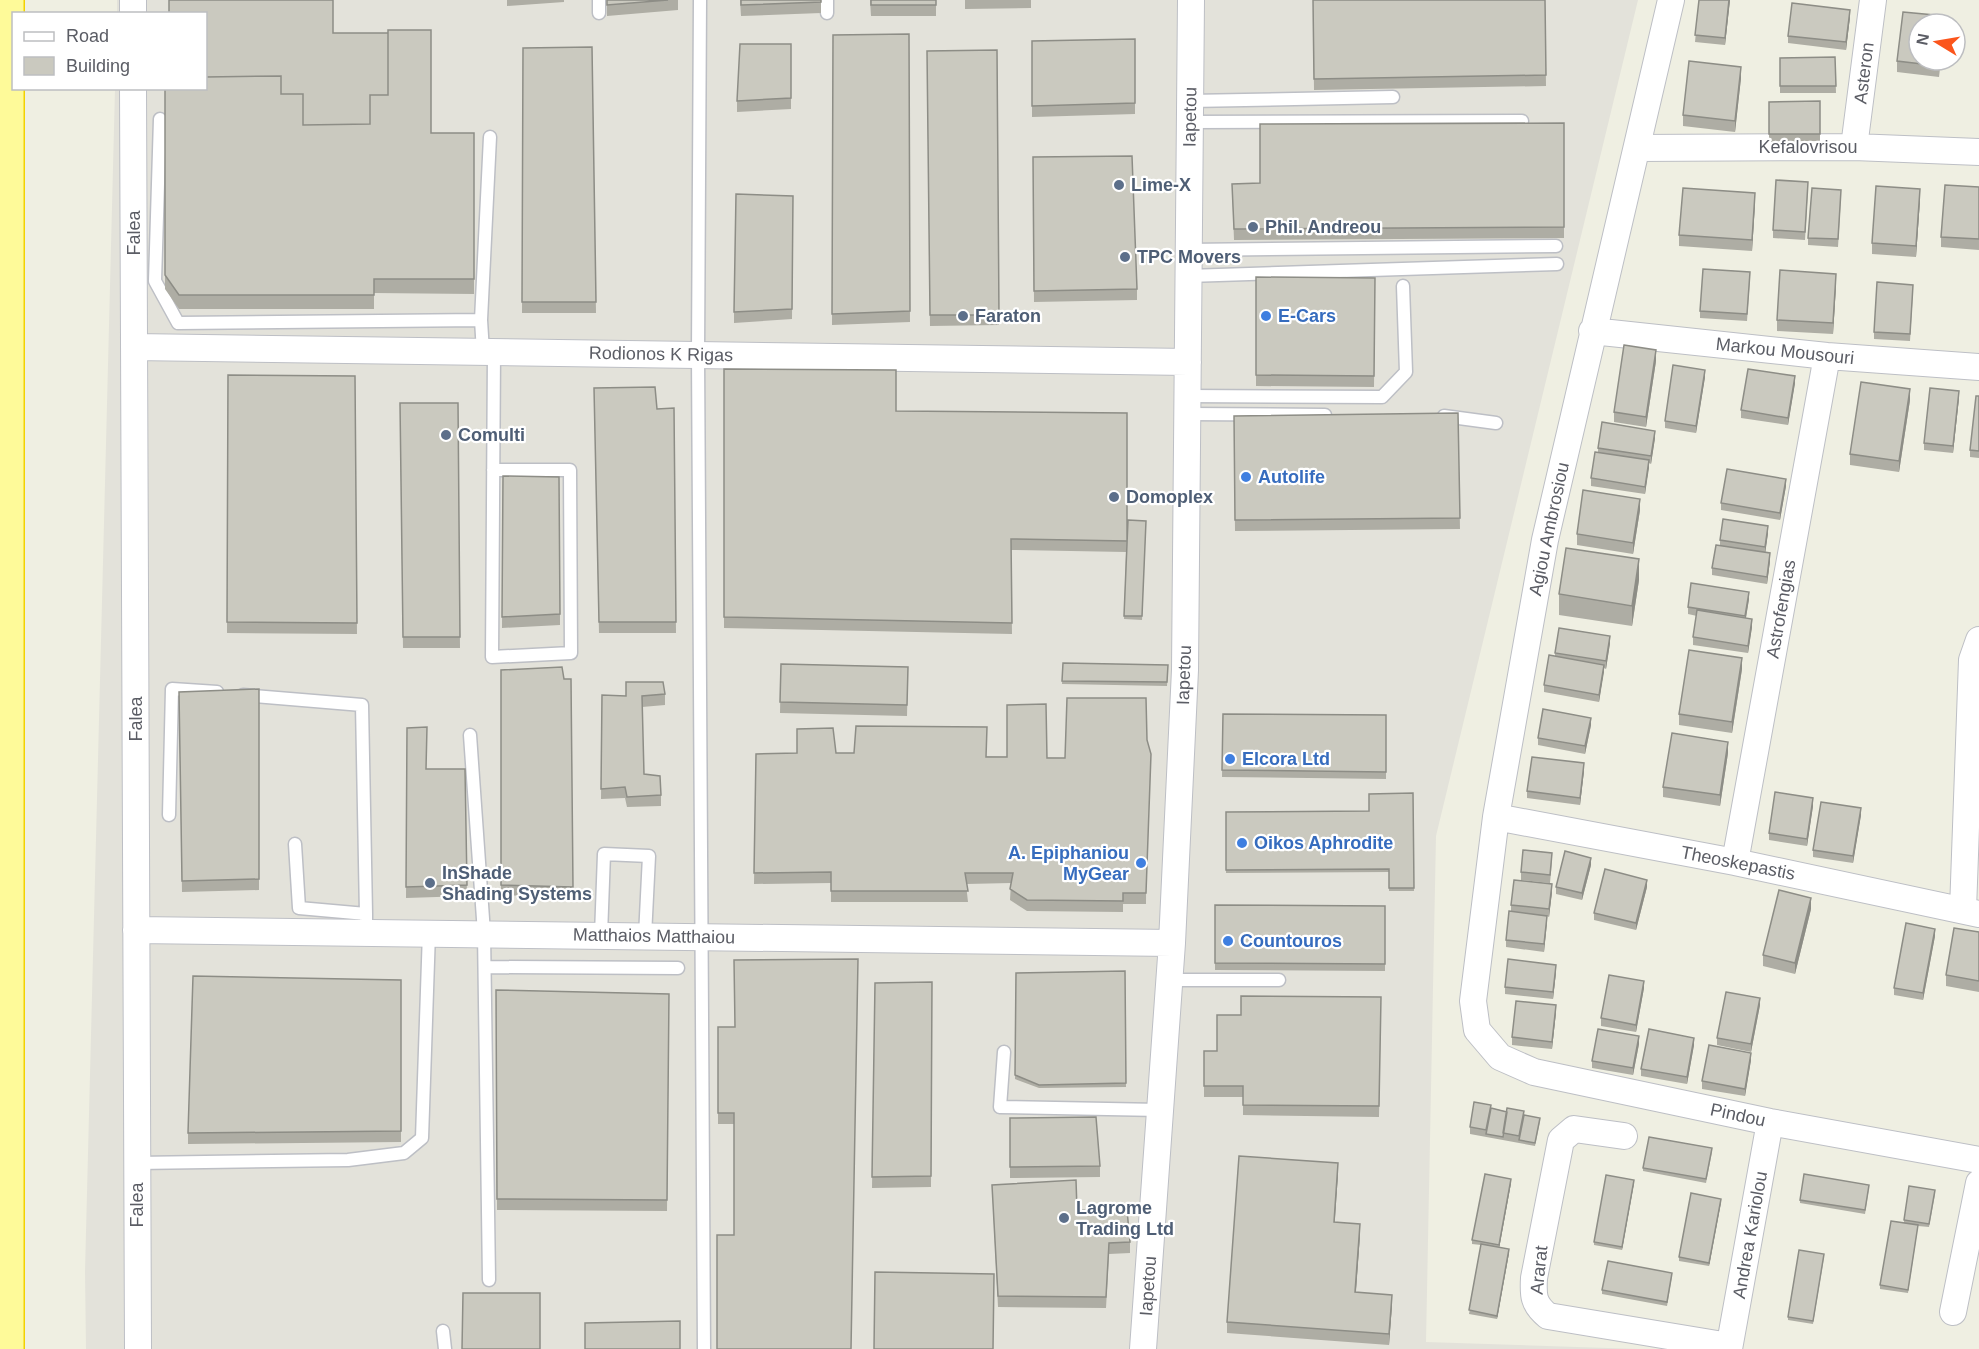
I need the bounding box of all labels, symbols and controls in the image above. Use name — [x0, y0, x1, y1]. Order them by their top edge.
legend — [12, 12, 207, 90]
north arrow — [1907, 12, 1967, 72]
text: Road — [66, 26, 109, 46]
text: N — [1913, 32, 1932, 47]
street label: Asteron — [1850, 41, 1878, 105]
text: Building — [66, 56, 130, 76]
street label: Iapetou — [1179, 87, 1201, 147]
street label: Kefalovrisou — [1758, 137, 1858, 157]
place label: Lime-X — [1131, 175, 1191, 195]
marker: Lime-X — [1112, 178, 1126, 192]
street label: Falea — [124, 210, 144, 256]
place label: Phil. Andreou — [1265, 217, 1381, 237]
marker: Phil. Andreou — [1246, 220, 1260, 234]
place label: TPC Movers — [1137, 247, 1241, 267]
marker: TPC Movers — [1118, 250, 1132, 264]
place label: Faraton — [975, 306, 1041, 326]
place label: E-Cars — [1278, 306, 1336, 326]
marker: Faraton — [956, 309, 970, 323]
marker: E-Cars — [1259, 309, 1273, 323]
street label: Markou Mousouri — [1715, 334, 1855, 368]
street label: Rodionos K Rigas — [589, 343, 733, 365]
place label: Comulti — [458, 425, 525, 445]
marker: Comulti — [439, 428, 453, 442]
street label: Agiou Ambrosiou — [1525, 460, 1573, 598]
place label: Autolife — [1258, 467, 1325, 487]
marker: Autolife — [1239, 470, 1253, 484]
place label: Domoplex — [1126, 487, 1213, 507]
marker: Domoplex — [1107, 490, 1121, 504]
street label: Astrofengias — [1762, 558, 1800, 660]
street label: Iapetou — [1173, 645, 1195, 705]
street label: Falea — [126, 696, 146, 742]
place label: Elcora Ltd — [1242, 749, 1330, 769]
marker: Elcora Ltd — [1223, 752, 1237, 766]
place label: Oikos Aphrodite — [1254, 833, 1393, 853]
marker: Oikos Aphrodite — [1235, 836, 1249, 850]
street label: Theoskepastis — [1679, 842, 1797, 884]
place label: A. Epiphaniou MyGear — [1008, 843, 1129, 884]
marker: A. Epiphaniou MyGear — [1134, 856, 1148, 870]
place label: InShade Shading Systems — [442, 863, 592, 904]
marker: InShade Shading Systems — [423, 876, 437, 890]
street label: Matthaios Matthaiou — [573, 925, 735, 947]
place label: Countouros — [1240, 931, 1342, 951]
marker: Countouros — [1221, 934, 1235, 948]
street label: Pindou — [1709, 1099, 1767, 1131]
street label: Andrea Kariolou — [1729, 1170, 1771, 1300]
street label: Falea — [127, 1182, 147, 1228]
place label: Lagrome Trading Ltd — [1076, 1198, 1174, 1239]
marker: Lagrome Trading Ltd — [1057, 1211, 1071, 1225]
street label: Ararat — [1526, 1245, 1552, 1295]
street label: Iapetou — [1136, 1255, 1160, 1317]

